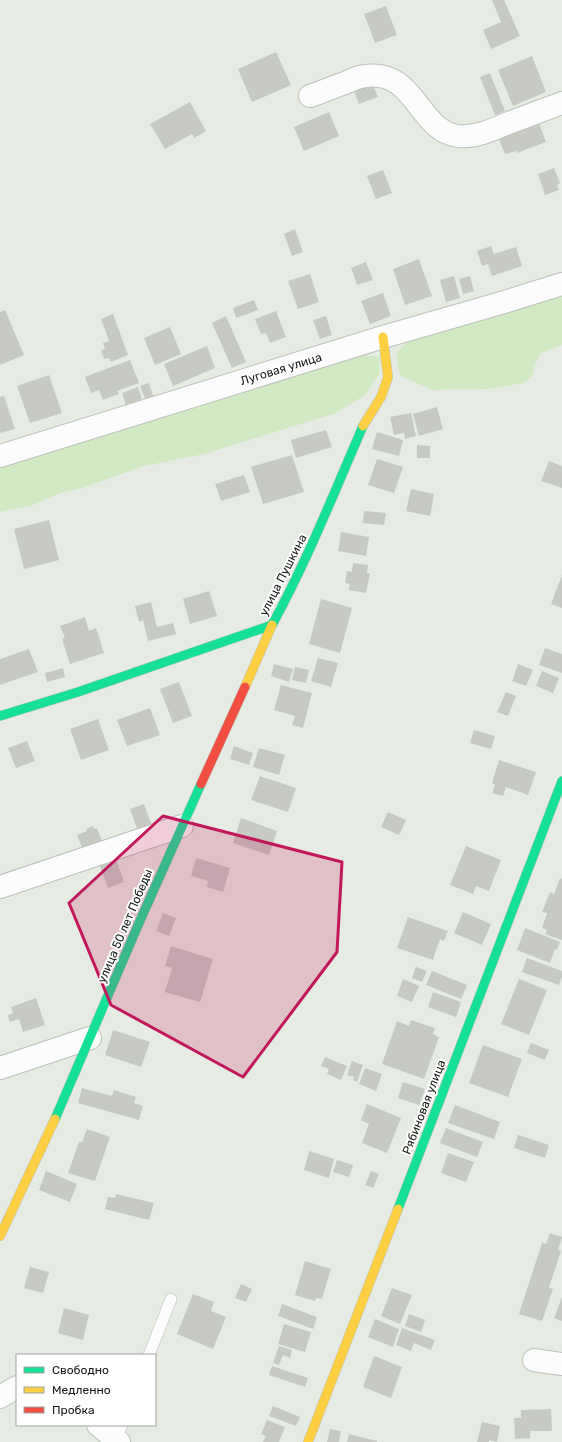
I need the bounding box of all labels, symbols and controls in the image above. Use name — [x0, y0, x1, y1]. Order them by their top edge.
street label: Луговая улица — [239, 350, 323, 388]
street label: улица Пушкина — [256, 532, 310, 618]
street label: улица 50 лет Победы — [95, 867, 155, 985]
street label: Рябиновая улица — [400, 1058, 448, 1156]
legend — [16, 1354, 156, 1426]
text: Свободно — [52, 1363, 109, 1377]
text: Медленно — [52, 1383, 111, 1397]
text: Пробка — [52, 1403, 95, 1417]

